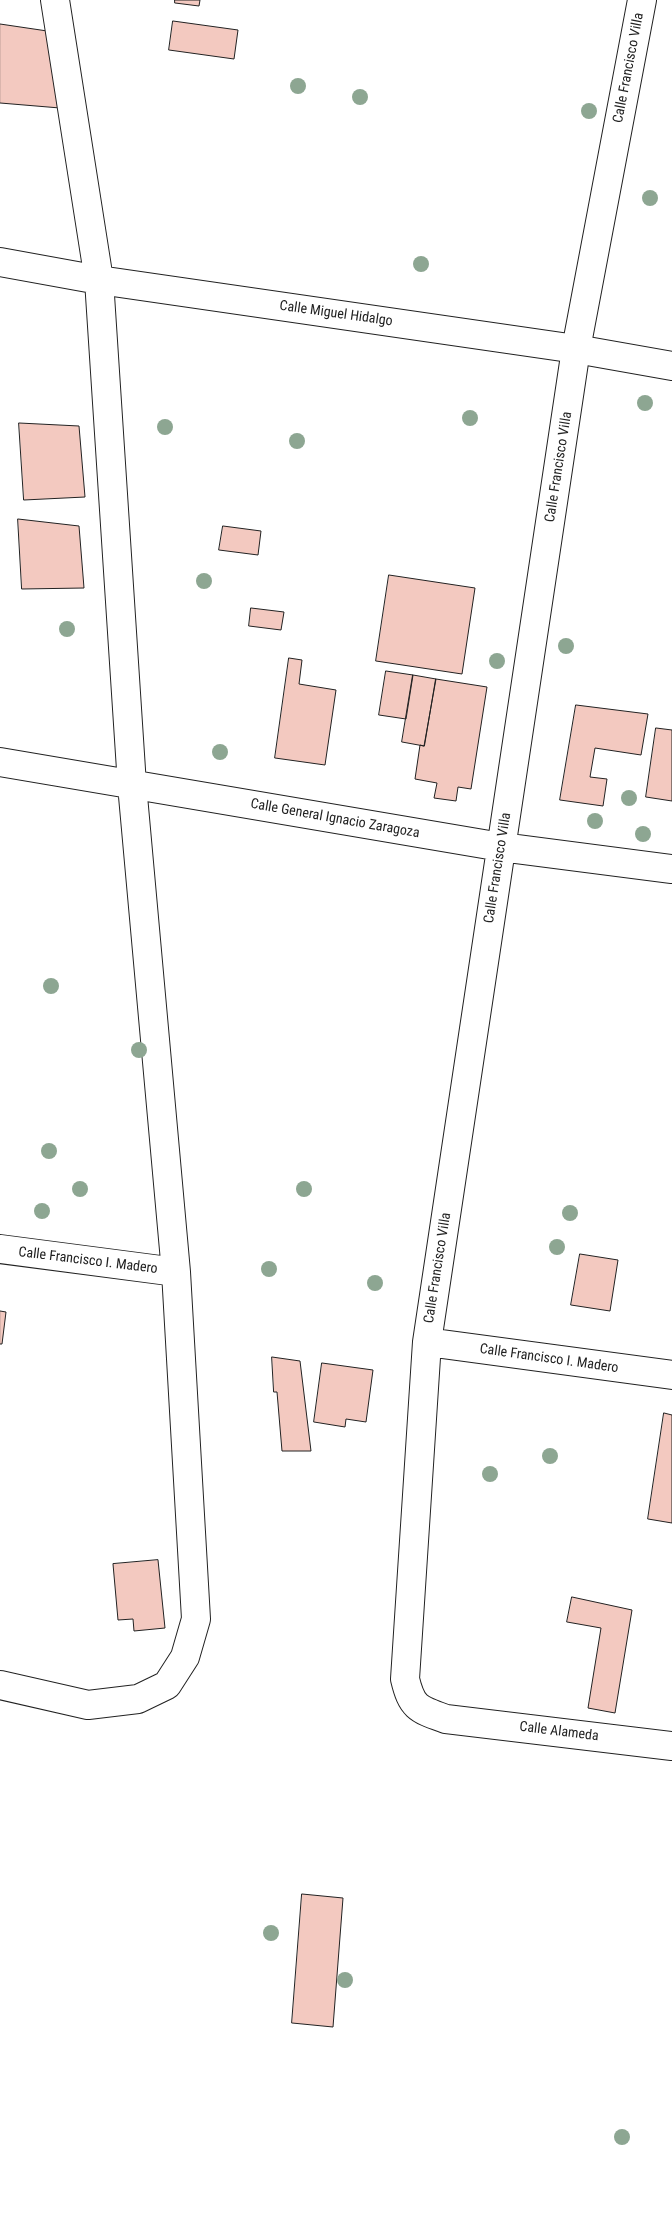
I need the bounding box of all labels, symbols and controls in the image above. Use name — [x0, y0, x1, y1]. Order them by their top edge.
street label: Calle Francisco Villa — [610, 12, 648, 124]
street label: Calle Miguel Hidalgo — [278, 298, 394, 330]
street label: Calle Francisco Villa — [542, 410, 576, 524]
street label: Calle General Ignacio Zaragoza — [249, 796, 421, 842]
street label: Calle Francisco Villa — [481, 811, 515, 925]
street label: Calle Francisco Villa — [421, 1211, 455, 1325]
street label: Calle Francisco I. Madero — [17, 1244, 159, 1278]
street label: Calle Francisco I. Madero — [479, 1341, 619, 1377]
street label: Calle Alameda — [518, 1719, 600, 1745]

